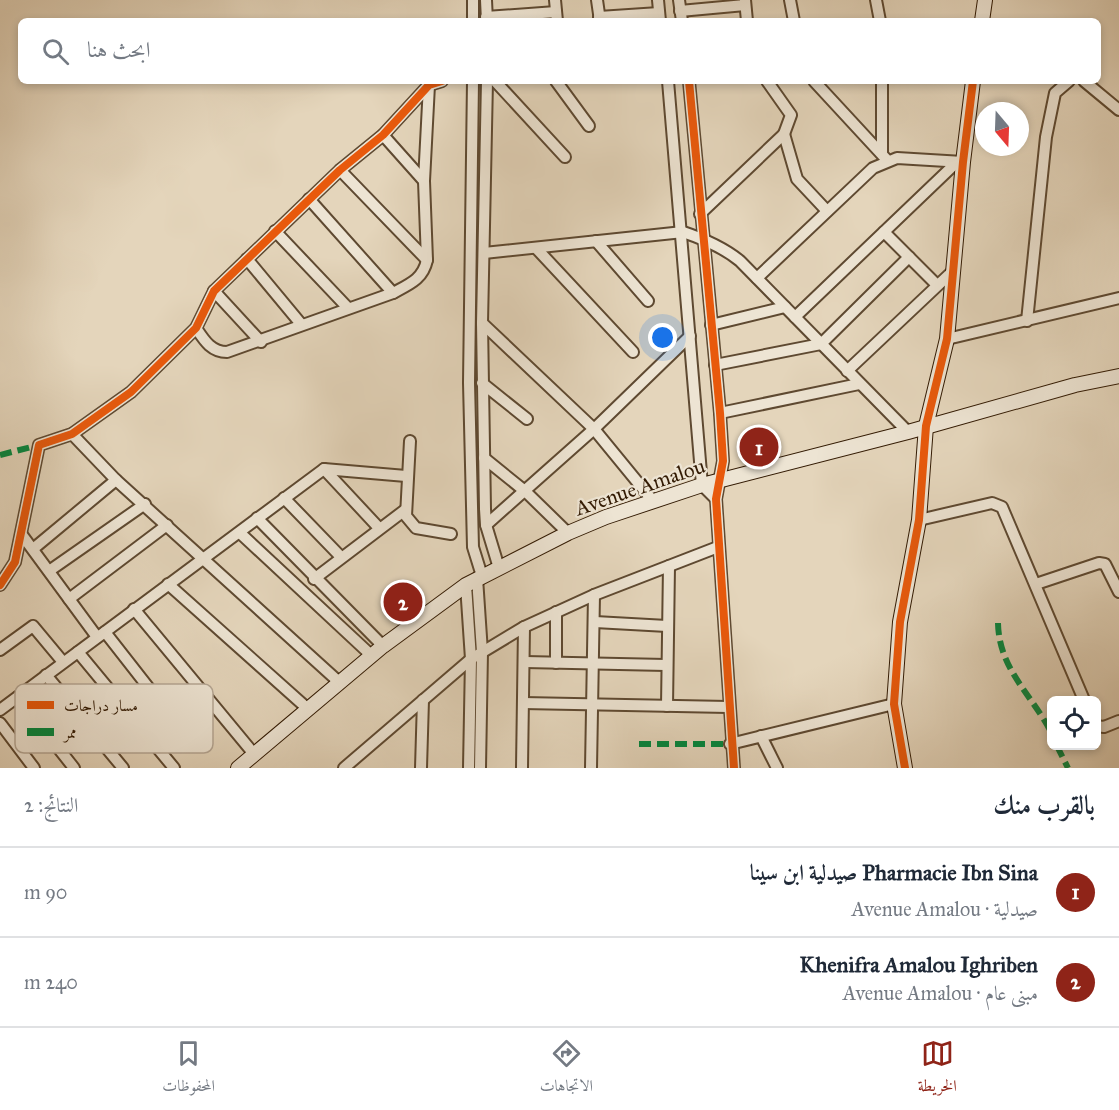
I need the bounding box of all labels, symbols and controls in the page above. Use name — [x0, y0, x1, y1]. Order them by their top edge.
search box — [18, 18, 1101, 84]
icon: search — [39, 35, 72, 68]
text: ابحث هنا — [87, 36, 150, 63]
north arrow — [975, 102, 1029, 156]
your location — [648, 323, 677, 352]
pin: 1 — [740, 424, 778, 470]
street label: Avenue Amalou — [571, 453, 708, 522]
pin: 2 — [384, 580, 422, 624]
legend — [15, 684, 213, 753]
text: مسار دراجات — [64, 696, 138, 715]
map controls — [1047, 696, 1101, 750]
button: locate — [1047, 696, 1101, 750]
text: ممر — [62, 723, 77, 743]
text: بالقرب منك — [993, 789, 1095, 821]
text: النتائج: 2 — [24, 793, 78, 817]
text: Pharmacie Ibn Sina صيدلية ابن سينا — [750, 859, 1038, 886]
text: 90 m — [24, 880, 68, 904]
text: 1 — [1072, 880, 1079, 904]
text: صيدلية · Avenue Amalou — [852, 897, 1038, 921]
text: Khenifra Amalou Ighriben — [800, 951, 1038, 978]
text: 240 m — [24, 970, 78, 994]
text: 2 — [1071, 970, 1080, 994]
text: مبنى عام · Avenue Amalou — [843, 981, 1038, 1005]
tab: المحفوظات — [162, 1037, 215, 1101]
tab: الاتجاهات — [540, 1037, 593, 1101]
tab: الخريطة — [918, 1037, 957, 1101]

